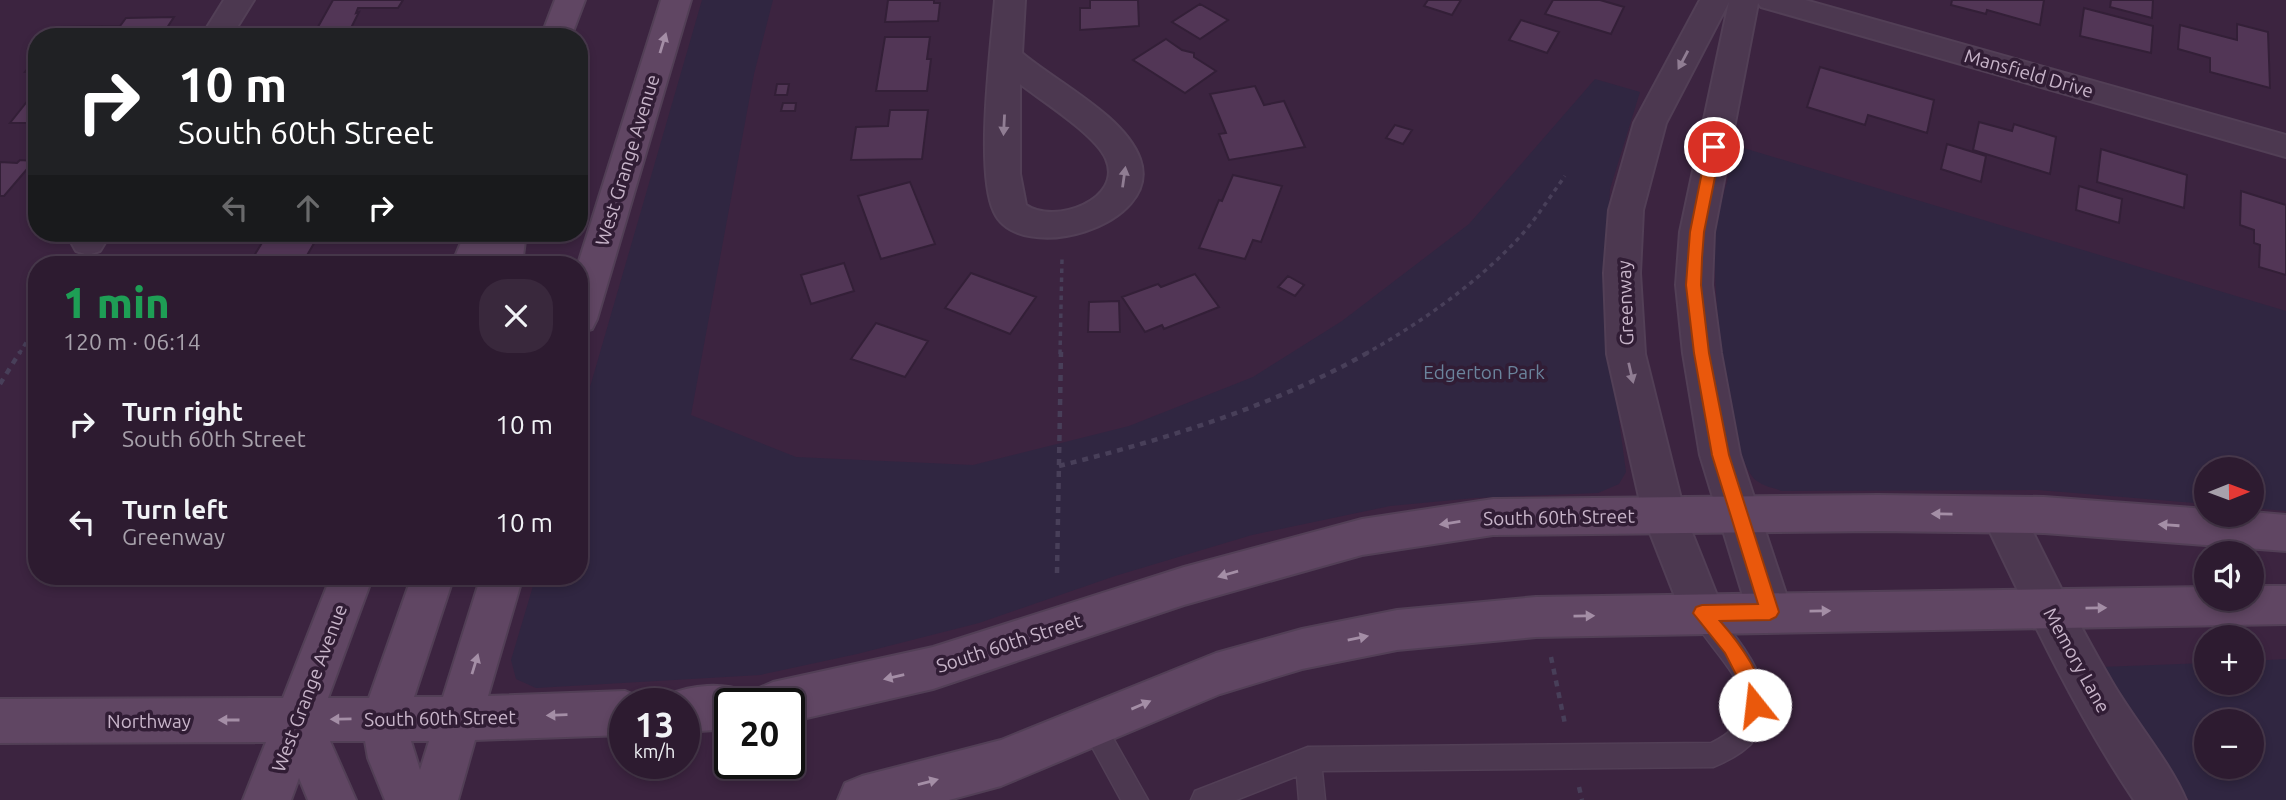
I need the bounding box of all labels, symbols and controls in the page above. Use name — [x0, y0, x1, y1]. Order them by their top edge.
one-way arrow — [658, 32, 668, 53]
street label: Mansfield Drive — [1962, 44, 2096, 102]
one-way arrow — [1677, 50, 1688, 70]
icon: right — [63, 56, 154, 147]
text: 10 m — [178, 56, 287, 111]
street label: West Grange Avenue — [590, 72, 664, 248]
text: South 60th Street — [178, 114, 434, 150]
one-way arrow — [998, 115, 1009, 137]
pin — [1684, 117, 1744, 177]
icon: arrive — [1695, 128, 1733, 166]
one-way arrow — [1118, 166, 1129, 188]
icon: left — [216, 189, 254, 227]
icon: ahead — [289, 189, 327, 227]
icon: right — [362, 189, 400, 227]
street label: Greenway — [1613, 260, 1637, 346]
text: 1 min — [63, 279, 170, 326]
button: close — [479, 279, 553, 353]
text: 120 m · 06:14 — [63, 329, 201, 354]
park label: Edgerton Park — [1423, 361, 1545, 383]
one-way arrow — [1626, 363, 1637, 385]
text: Turn right — [122, 397, 243, 426]
icon: right — [63, 405, 101, 443]
text: 10 m — [495, 410, 553, 439]
text: South 60th Street — [122, 426, 306, 451]
north arrow — [2194, 457, 2264, 527]
map controls — [2194, 457, 2264, 779]
text: Turn left — [122, 495, 228, 524]
icon: left — [63, 503, 101, 541]
street label: South 60th Street — [1483, 505, 1636, 529]
text: 10 m — [495, 508, 553, 537]
one-way arrow — [1931, 508, 1953, 520]
one-way arrow — [1438, 518, 1460, 529]
one-way arrow — [2158, 519, 2180, 530]
text: Greenway — [122, 524, 225, 549]
button: sound — [2194, 541, 2264, 611]
one-way arrow — [1217, 569, 1239, 580]
street label: West Grange Avenue — [267, 601, 351, 775]
one-way arrow — [2085, 602, 2107, 614]
street label: Memory Lane — [2039, 604, 2115, 716]
one-way arrow — [1809, 606, 1831, 617]
street label: South 60th Street — [933, 609, 1085, 677]
one-way arrow — [1573, 611, 1595, 622]
button: + — [2194, 625, 2264, 695]
one-way arrow — [1347, 632, 1369, 643]
one-way arrow — [470, 654, 481, 675]
position arrow — [1718, 668, 1792, 742]
one-way arrow — [883, 672, 905, 683]
speed limit sign: 20 — [714, 688, 805, 779]
one-way arrow — [1131, 699, 1152, 710]
text: 13 — [635, 704, 674, 744]
street label: South 60th Street — [364, 706, 517, 730]
button: − — [2194, 709, 2264, 779]
street label: Northway — [107, 710, 191, 732]
one-way arrow — [545, 710, 567, 721]
one-way arrow — [329, 713, 351, 725]
one-way arrow — [218, 714, 240, 726]
text: km/h — [634, 741, 675, 761]
one-way arrow — [917, 776, 939, 787]

